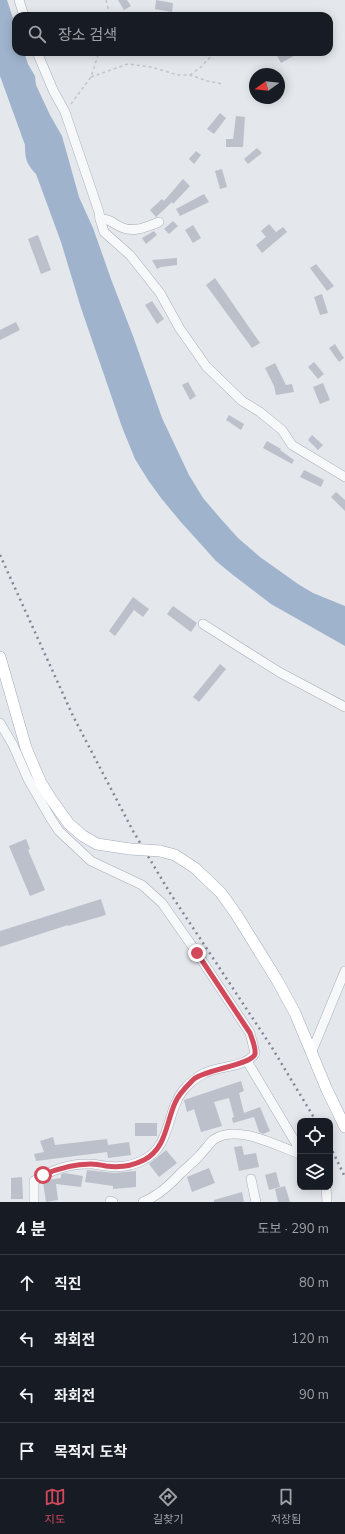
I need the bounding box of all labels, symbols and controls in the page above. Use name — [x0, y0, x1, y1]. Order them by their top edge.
search box — [12, 12, 333, 56]
icon: search — [26, 23, 48, 45]
text: 장소 검색 — [58, 25, 117, 45]
north arrow — [249, 68, 285, 104]
route end — [188, 944, 206, 962]
map controls — [297, 1118, 333, 1190]
button: locate — [297, 1118, 333, 1154]
button: layers — [297, 1154, 333, 1190]
route start — [34, 1166, 52, 1184]
text: 4 분 — [16, 1218, 46, 1241]
text: 도보 · 290 m — [258, 1220, 329, 1238]
icon: ahead — [16, 1272, 38, 1294]
text: 직진 — [54, 1274, 82, 1294]
text: 80 m — [299, 1274, 329, 1292]
icon: left — [16, 1328, 38, 1350]
text: 좌회전 — [54, 1330, 95, 1350]
text: 120 m — [291, 1330, 329, 1348]
icon: left — [16, 1384, 38, 1406]
text: 좌회전 — [54, 1386, 95, 1406]
text: 90 m — [299, 1386, 329, 1404]
icon: arrive — [16, 1440, 38, 1462]
text: 목적지 도착 — [54, 1442, 127, 1462]
tab: 지도 — [44, 1486, 66, 1527]
tab: 길찾기 — [153, 1486, 183, 1527]
tab: 저장됨 — [271, 1486, 301, 1527]

